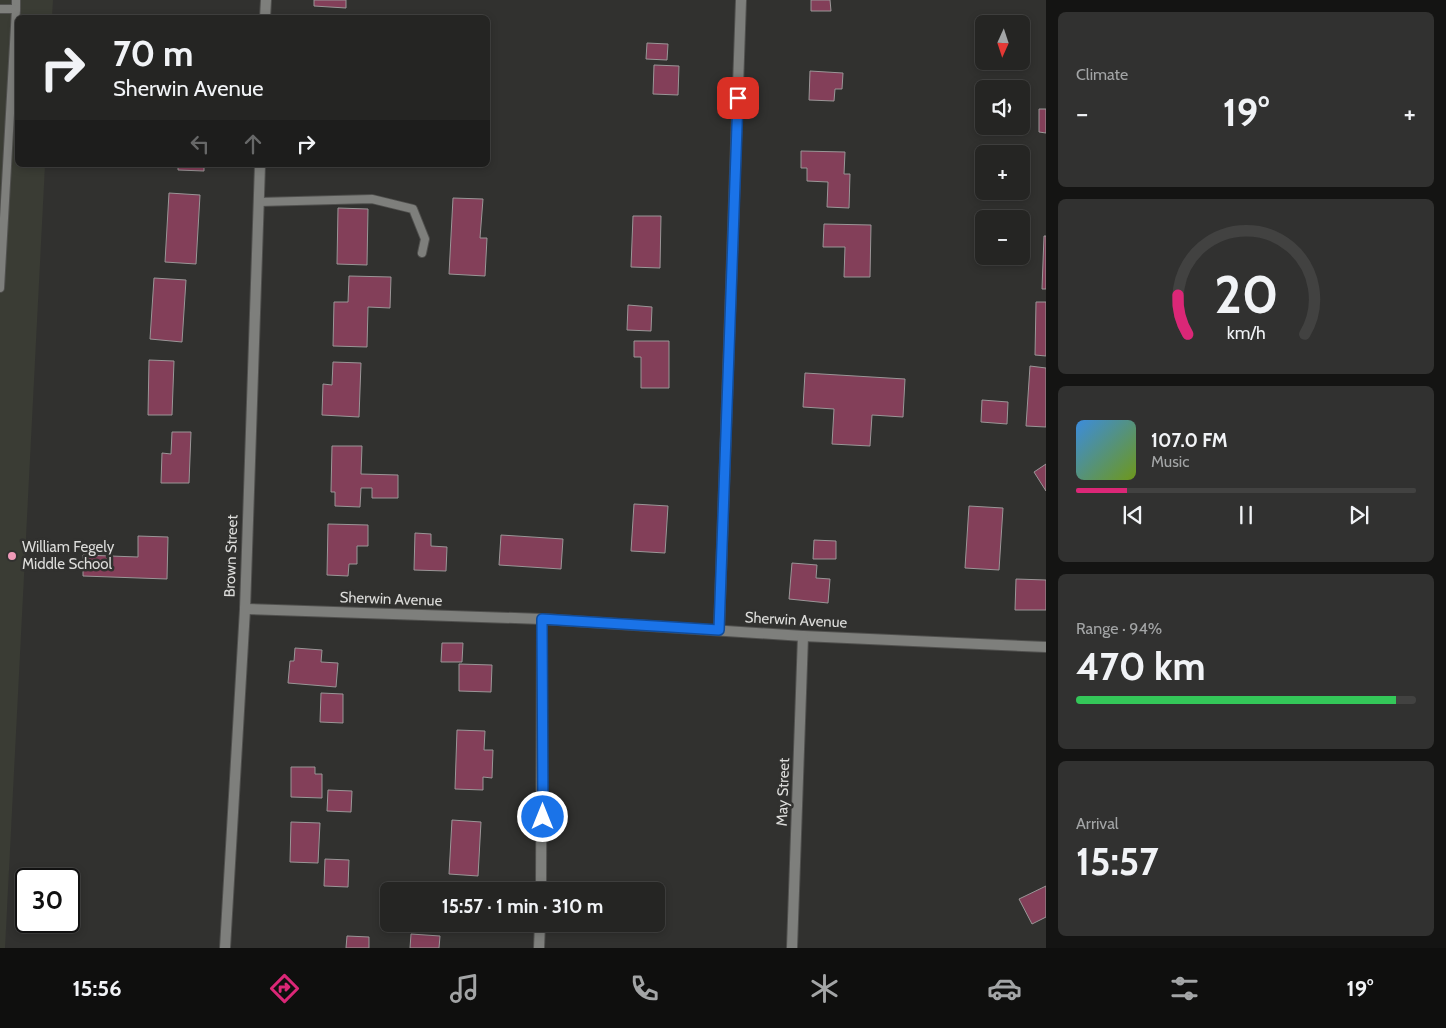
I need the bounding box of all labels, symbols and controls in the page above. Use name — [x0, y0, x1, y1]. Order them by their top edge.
north arrow — [975, 15, 1030, 70]
map controls — [975, 15, 1030, 265]
text: 70 m — [113, 32, 194, 75]
icon: right — [30, 35, 95, 100]
text: Climate — [1076, 65, 1128, 84]
text: Sherwin Avenue — [113, 75, 263, 102]
pin — [717, 77, 759, 119]
button: sound — [975, 80, 1030, 135]
icon: arrive — [724, 84, 752, 112]
text: 19° — [1223, 89, 1269, 136]
text: − — [1076, 96, 1088, 130]
text: + — [1404, 96, 1416, 130]
icon: left — [186, 130, 214, 158]
icon: ahead — [239, 130, 267, 158]
icon: right — [292, 130, 320, 158]
button: + — [975, 145, 1030, 200]
button: − — [975, 210, 1030, 265]
text: 20 — [1214, 263, 1278, 326]
text: km/h — [1226, 322, 1266, 343]
text: 107.0 FM — [1151, 429, 1228, 452]
text: Music — [1151, 452, 1189, 471]
icon: previous — [1119, 501, 1147, 529]
icon: pause — [1232, 501, 1260, 529]
icon: next — [1345, 501, 1373, 529]
street label: Brown Street — [221, 514, 241, 598]
place label: William Fegely Middle School — [22, 538, 115, 573]
marker: William Fegely Middle School — [6, 550, 18, 562]
street label: Sherwin Avenue — [339, 588, 443, 610]
street label: Sherwin Avenue — [744, 608, 848, 632]
text: Range · 94% — [1076, 619, 1162, 638]
text: 470 km — [1076, 643, 1205, 690]
street label: May Street — [773, 757, 793, 827]
position arrow — [516, 790, 568, 842]
text: Arrival — [1076, 814, 1119, 833]
text: 15:57 — [1076, 838, 1159, 885]
speed limit sign: 30 — [15, 868, 80, 933]
text: 15:57 · 1 min · 310 m — [442, 895, 603, 918]
icon: directions — [267, 971, 302, 1006]
icon: music — [447, 971, 482, 1006]
icon: phone — [627, 971, 662, 1006]
icon: climate — [807, 971, 842, 1006]
icon: car — [987, 971, 1022, 1006]
icon: filters — [1167, 971, 1202, 1006]
text: 15:56 — [73, 975, 122, 1002]
text: 19° — [1347, 975, 1373, 1002]

